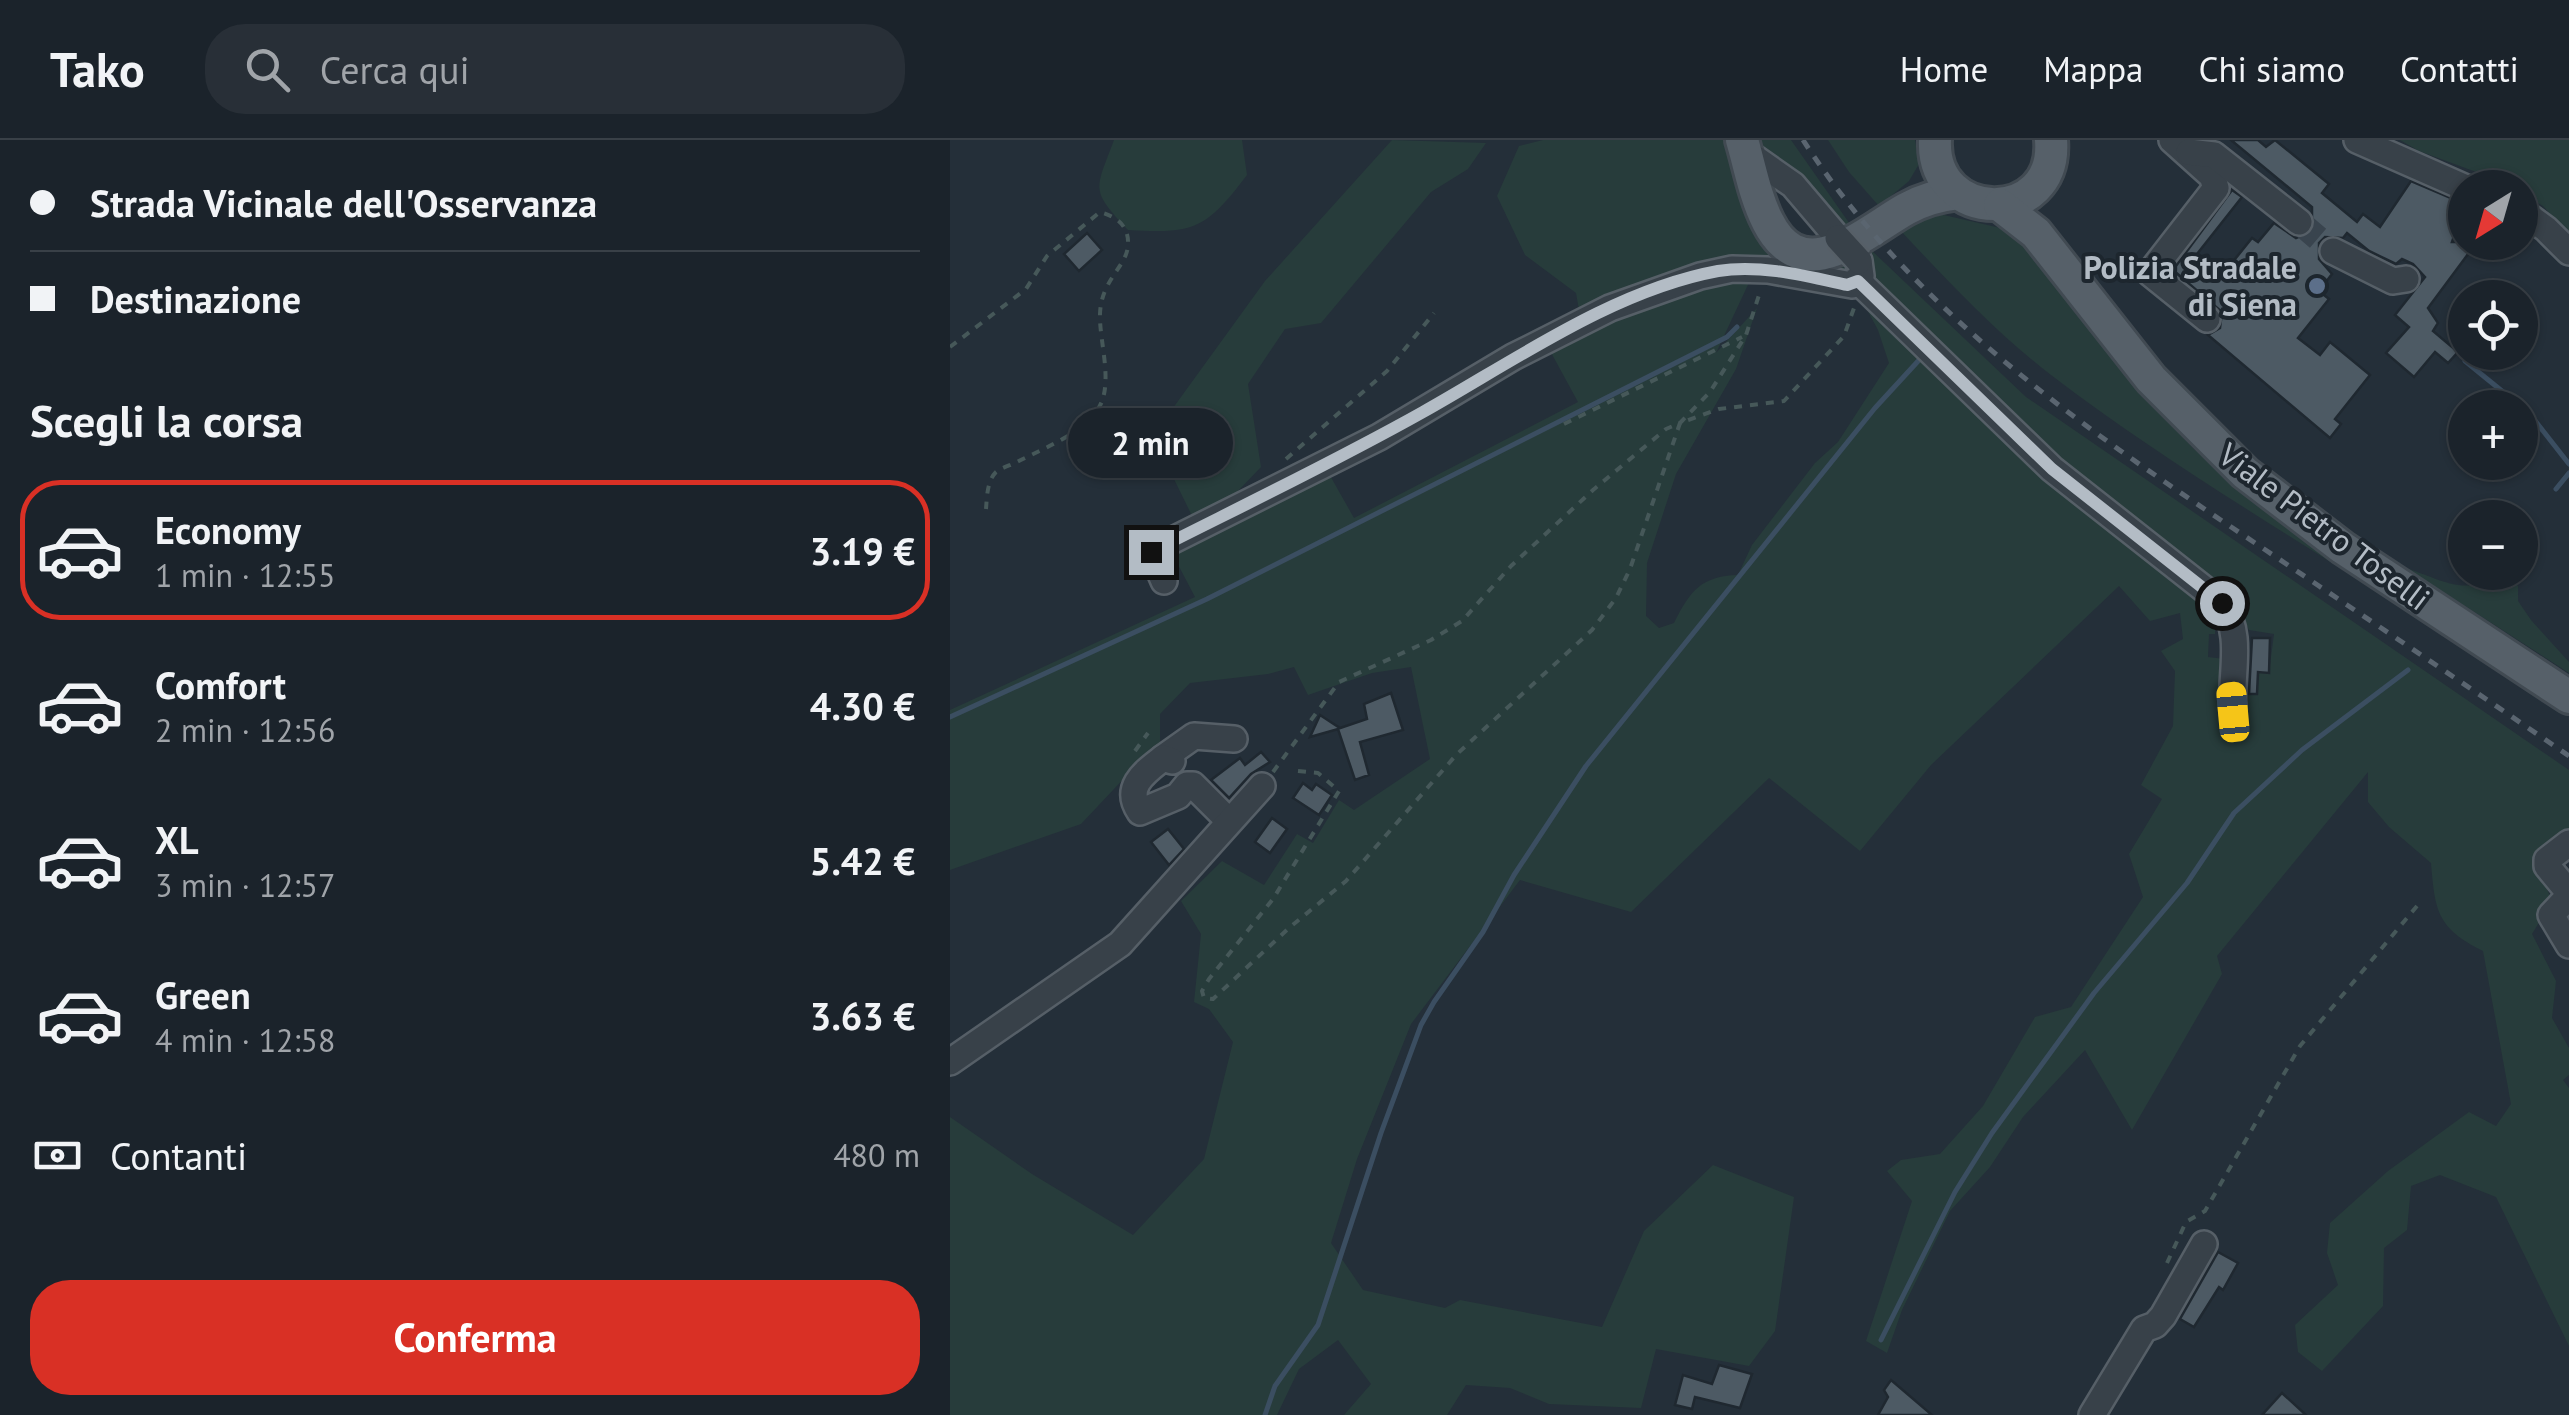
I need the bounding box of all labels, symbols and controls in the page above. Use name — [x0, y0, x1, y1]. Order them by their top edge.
search box — [205, 24, 905, 114]
text: Tako — [50, 38, 145, 100]
icon: search — [240, 42, 295, 97]
text: Cerca qui — [320, 45, 470, 94]
text: Home — [1900, 46, 1988, 92]
text: Mappa — [2043, 46, 2143, 92]
text: Chi siamo — [2198, 46, 2345, 92]
text: Contatti — [2400, 46, 2519, 92]
north arrow — [2448, 170, 2538, 260]
map controls — [2448, 170, 2538, 590]
text: Strada Vicinale dell'Osservanza — [90, 178, 597, 227]
place label: Polizia Stradale di Siena — [2083, 246, 2297, 325]
text: Destinazione — [90, 274, 301, 323]
marker: Polizia Stradale di Siena — [2306, 275, 2328, 297]
button: locate — [2448, 280, 2538, 370]
button: + — [2448, 390, 2538, 480]
text: Scegli la corsa — [30, 391, 303, 449]
callout: 2 min — [1069, 407, 1234, 477]
text: 2 min — [1111, 422, 1190, 464]
street label: Viale Pietro Toselli — [2210, 432, 2439, 619]
button: − — [2448, 500, 2538, 590]
icon: car — [35, 505, 125, 595]
text: Economy — [155, 505, 301, 554]
text: 3.19 € — [810, 526, 915, 575]
route end — [1129, 530, 1174, 575]
text: 1 min · 12:55 — [155, 554, 335, 596]
route start — [2200, 581, 2245, 626]
icon: car — [35, 660, 125, 750]
text: Comfort — [155, 660, 286, 709]
text: 4.30 € — [810, 681, 915, 730]
car — [2215, 681, 2251, 743]
text: 2 min · 12:56 — [155, 709, 335, 751]
icon: car — [35, 815, 125, 905]
text: XL — [155, 815, 199, 864]
text: 5.42 € — [810, 836, 915, 885]
text: 3 min · 12:57 — [155, 864, 335, 906]
icon: car — [35, 970, 125, 1060]
text: Green — [155, 970, 251, 1019]
text: 3.63 € — [810, 991, 915, 1040]
text: 4 min · 12:58 — [155, 1019, 335, 1061]
icon: cash — [30, 1128, 85, 1183]
text: Contanti — [110, 1131, 247, 1180]
text: 480 m — [833, 1134, 920, 1176]
button: Conferma — [30, 1280, 920, 1395]

